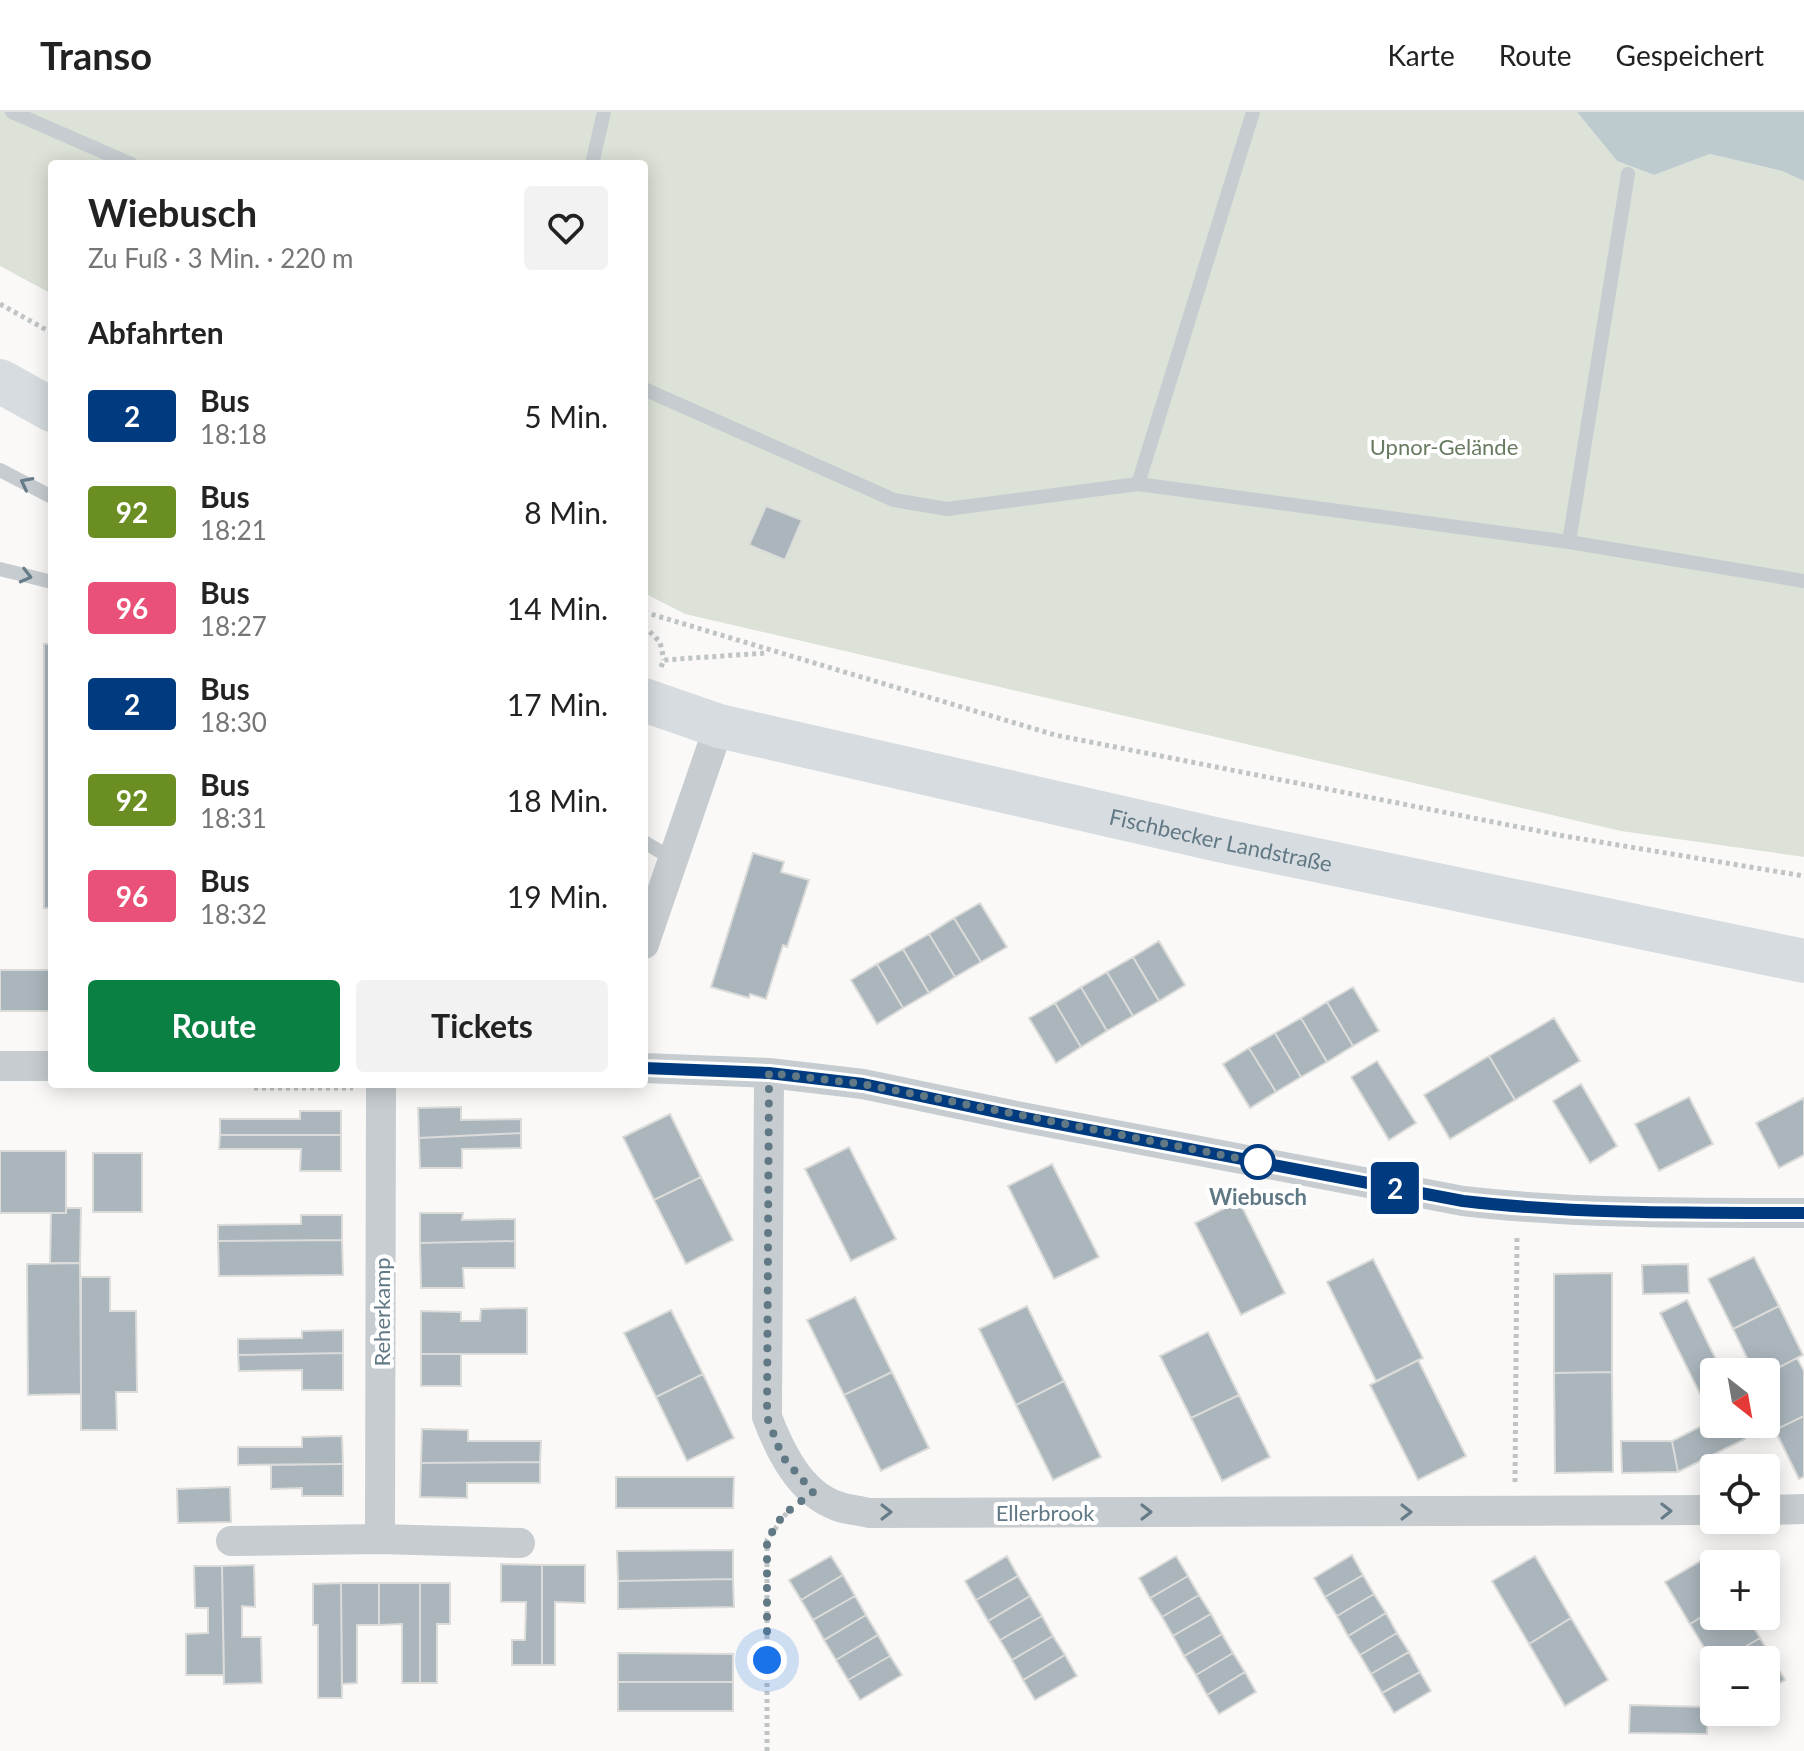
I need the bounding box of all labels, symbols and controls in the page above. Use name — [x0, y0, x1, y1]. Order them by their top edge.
text: Transo — [40, 32, 152, 78]
text: Karte — [1387, 38, 1455, 72]
text: Route — [1499, 38, 1572, 72]
text: Gespeichert — [1616, 38, 1764, 72]
button: heart — [524, 186, 608, 270]
text: Wiebusch — [88, 189, 257, 235]
text: Zu Fuß · 3 Min. · 220 m — [88, 242, 354, 274]
text: Abfahrten — [88, 314, 224, 350]
text: Bus — [200, 382, 250, 418]
text: 5 Min. — [524, 398, 608, 434]
text: 2 — [124, 399, 140, 433]
text: 18:18 — [200, 418, 267, 450]
park label: Upnor-Gelände — [1370, 433, 1518, 460]
one-way arrow — [20, 478, 34, 493]
text: Bus — [200, 478, 250, 514]
text: 8 Min. — [524, 494, 608, 530]
text: 92 — [116, 495, 148, 529]
text: 18:21 — [200, 514, 267, 546]
one-way arrow — [19, 566, 32, 583]
text: Bus — [200, 574, 250, 610]
text: 14 Min. — [507, 590, 608, 626]
text: 96 — [116, 591, 148, 625]
text: 18:27 — [200, 610, 267, 642]
text: Bus — [200, 670, 250, 706]
text: 17 Min. — [507, 686, 608, 722]
text: 2 — [124, 687, 140, 721]
text: 18:30 — [200, 706, 267, 738]
text: Bus — [200, 766, 250, 802]
text: 18 Min. — [507, 782, 608, 818]
text: 92 — [116, 783, 148, 817]
text: 18:31 — [200, 802, 267, 834]
street label: Fischbecker Landstraße — [1107, 802, 1335, 877]
text: Bus — [200, 862, 250, 898]
text: 19 Min. — [507, 878, 608, 914]
text: 96 — [116, 879, 148, 913]
text: 18:32 — [200, 898, 267, 930]
button: Route — [88, 980, 340, 1072]
button: Tickets — [356, 980, 608, 1072]
marker: Wiebusch — [1241, 1145, 1275, 1179]
line badge: 2 — [1369, 1162, 1421, 1214]
text: 2 — [1387, 1171, 1403, 1205]
place label: Wiebusch — [1209, 1183, 1307, 1210]
street label: Reherkamp — [368, 1257, 395, 1367]
north arrow — [1700, 1358, 1780, 1438]
map controls — [1700, 1358, 1780, 1726]
button: locate — [1700, 1454, 1780, 1534]
street label: Ellerbrook — [996, 1499, 1095, 1526]
one-way arrow — [1660, 1502, 1673, 1520]
one-way arrow — [1140, 1503, 1153, 1521]
one-way arrow — [1400, 1503, 1413, 1521]
one-way arrow — [880, 1504, 893, 1521]
button: + — [1700, 1550, 1780, 1630]
your location — [747, 1640, 787, 1680]
button: − — [1700, 1646, 1780, 1726]

